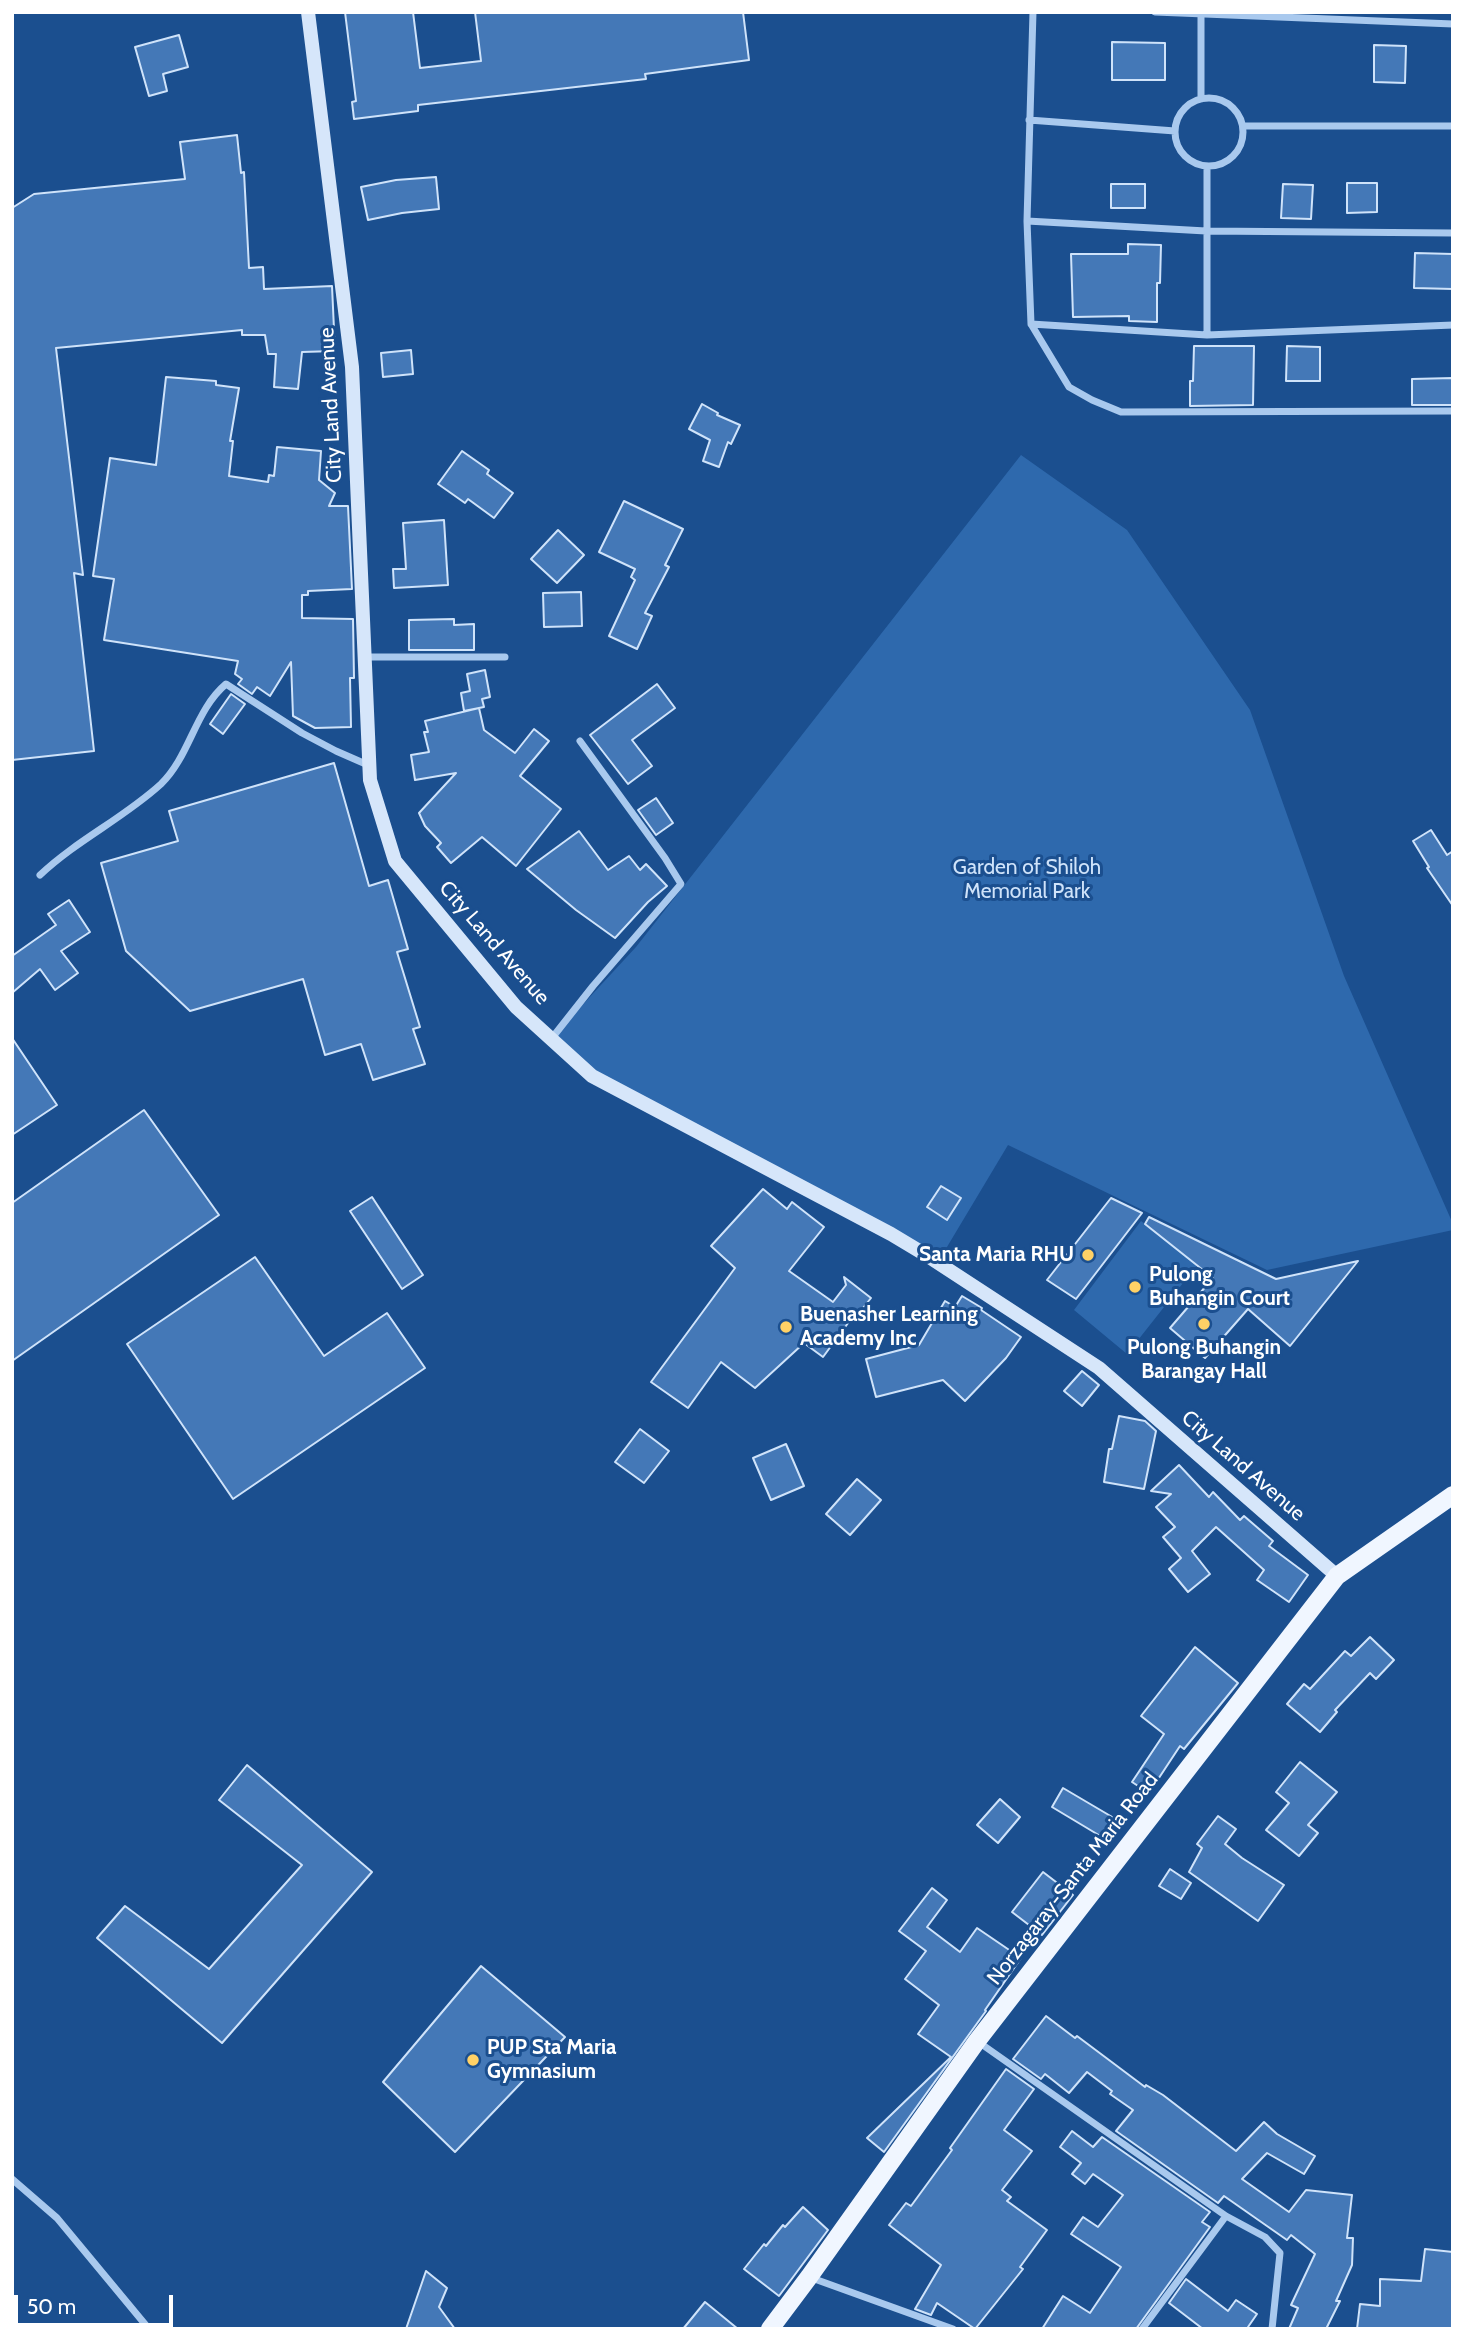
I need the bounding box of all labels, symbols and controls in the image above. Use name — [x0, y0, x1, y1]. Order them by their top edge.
street label: City Land Avenue — [314, 327, 348, 483]
park label: Garden of Shiloh Memorial Park — [953, 855, 1101, 905]
street label: City Land Avenue — [433, 876, 555, 1010]
place label: Santa Maria RHU — [919, 1242, 1074, 1268]
marker: Santa Maria RHU — [1080, 1247, 1096, 1263]
place label: Pulong Buhangin Court — [1149, 1262, 1290, 1312]
marker: Pulong Buhangin Court — [1127, 1279, 1143, 1295]
place label: Buenasher Learning Academy Inc — [800, 1302, 978, 1352]
marker: Pulong Buhangin Barangay Hall — [1196, 1316, 1212, 1332]
marker: Buenasher Learning Academy Inc — [778, 1319, 794, 1335]
place label: Pulong Buhangin Barangay Hall — [1127, 1335, 1281, 1385]
street label: City Land Avenue — [1176, 1405, 1310, 1527]
street label: Norzagaray-Santa Maria Road — [982, 1768, 1164, 1990]
place label: PUP Sta Maria Gymnasium — [487, 2035, 616, 2085]
marker: PUP Sta Maria Gymnasium — [465, 2052, 481, 2068]
scale bar — [18, 2282, 177, 2326]
text: 50 m — [27, 2294, 76, 2319]

